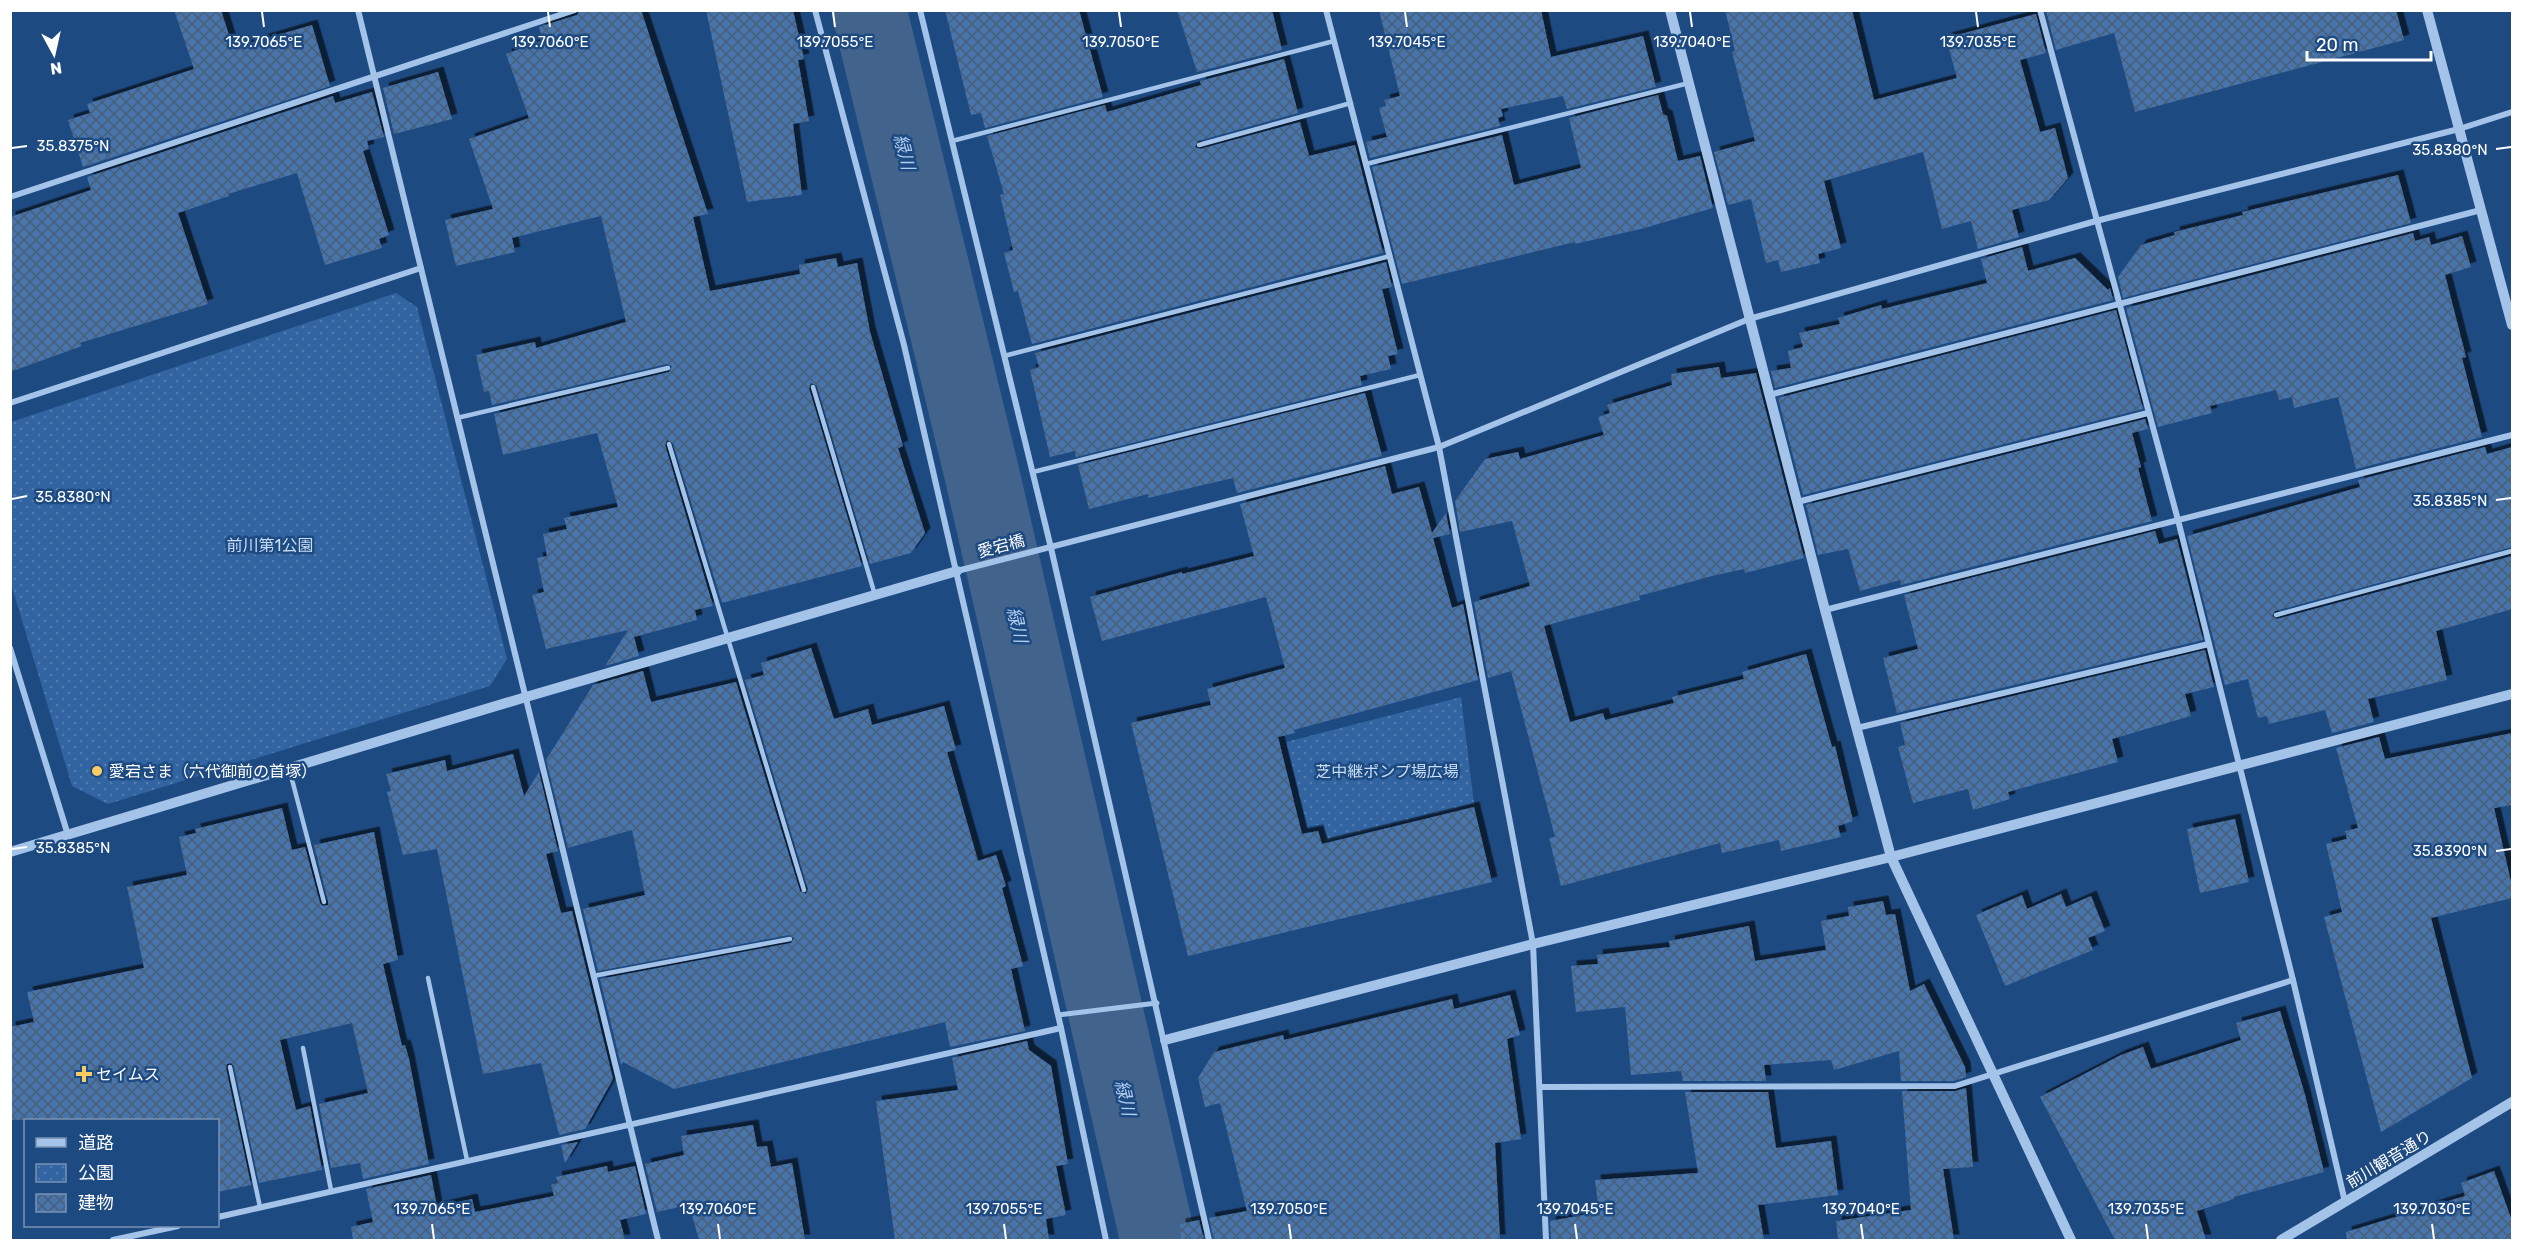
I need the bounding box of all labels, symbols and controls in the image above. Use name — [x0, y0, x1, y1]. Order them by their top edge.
north arrow — [24, 24, 84, 84]
scale bar — [2307, 24, 2432, 62]
text: 139.7065°E — [226, 33, 302, 51]
text: 139.7060°E — [511, 33, 589, 51]
text: 139.7055°E — [797, 33, 873, 51]
text: 139.7050°E — [1082, 33, 1160, 51]
text: 139.7045°E — [1368, 33, 1446, 51]
text: 139.7040°E — [1653, 33, 1731, 51]
text: 139.7035°E — [1940, 33, 2016, 51]
text: 20 m — [2316, 34, 2358, 56]
text: N — [49, 58, 63, 79]
water label: 緑川 — [889, 132, 920, 174]
text: 35.8375°N — [37, 137, 109, 155]
text: 35.8380°N — [2412, 141, 2488, 159]
text: 35.8380°N — [35, 488, 111, 506]
text: 35.8385°N — [2413, 492, 2487, 510]
street label: 愛宕橋 — [975, 531, 1027, 561]
park label: 前川第1公園 — [227, 536, 313, 555]
water label: 緑川 — [1002, 605, 1032, 647]
place label: 愛宕さま（六代御前の首塚） — [109, 762, 317, 781]
park label: 芝中継ポンプ場広場 — [1315, 762, 1459, 781]
marker: 愛宕さま（六代御前の首塚） — [90, 764, 104, 778]
text: 35.8385°N — [36, 839, 110, 857]
text: 35.8390°N — [2413, 842, 2487, 860]
place label: セイムス — [96, 1065, 160, 1084]
marker: セイムス — [77, 1067, 91, 1081]
water label: 緑川 — [1110, 1078, 1140, 1120]
legend — [24, 1119, 219, 1227]
street label: 前川観音通り — [2343, 1126, 2435, 1192]
text: 道路 — [78, 1132, 114, 1154]
text: 公園 — [78, 1162, 114, 1184]
text: 建物 — [78, 1192, 114, 1214]
text: 139.7065°E — [394, 1200, 470, 1218]
text: 139.7060°E — [679, 1200, 757, 1218]
text: 139.7055°E — [966, 1200, 1042, 1218]
text: 139.7050°E — [1250, 1200, 1328, 1218]
text: 139.7045°E — [1536, 1200, 1614, 1218]
text: 139.7040°E — [1822, 1200, 1900, 1218]
text: 139.7035°E — [2108, 1200, 2184, 1218]
text: 139.7030°E — [2393, 1200, 2471, 1218]

